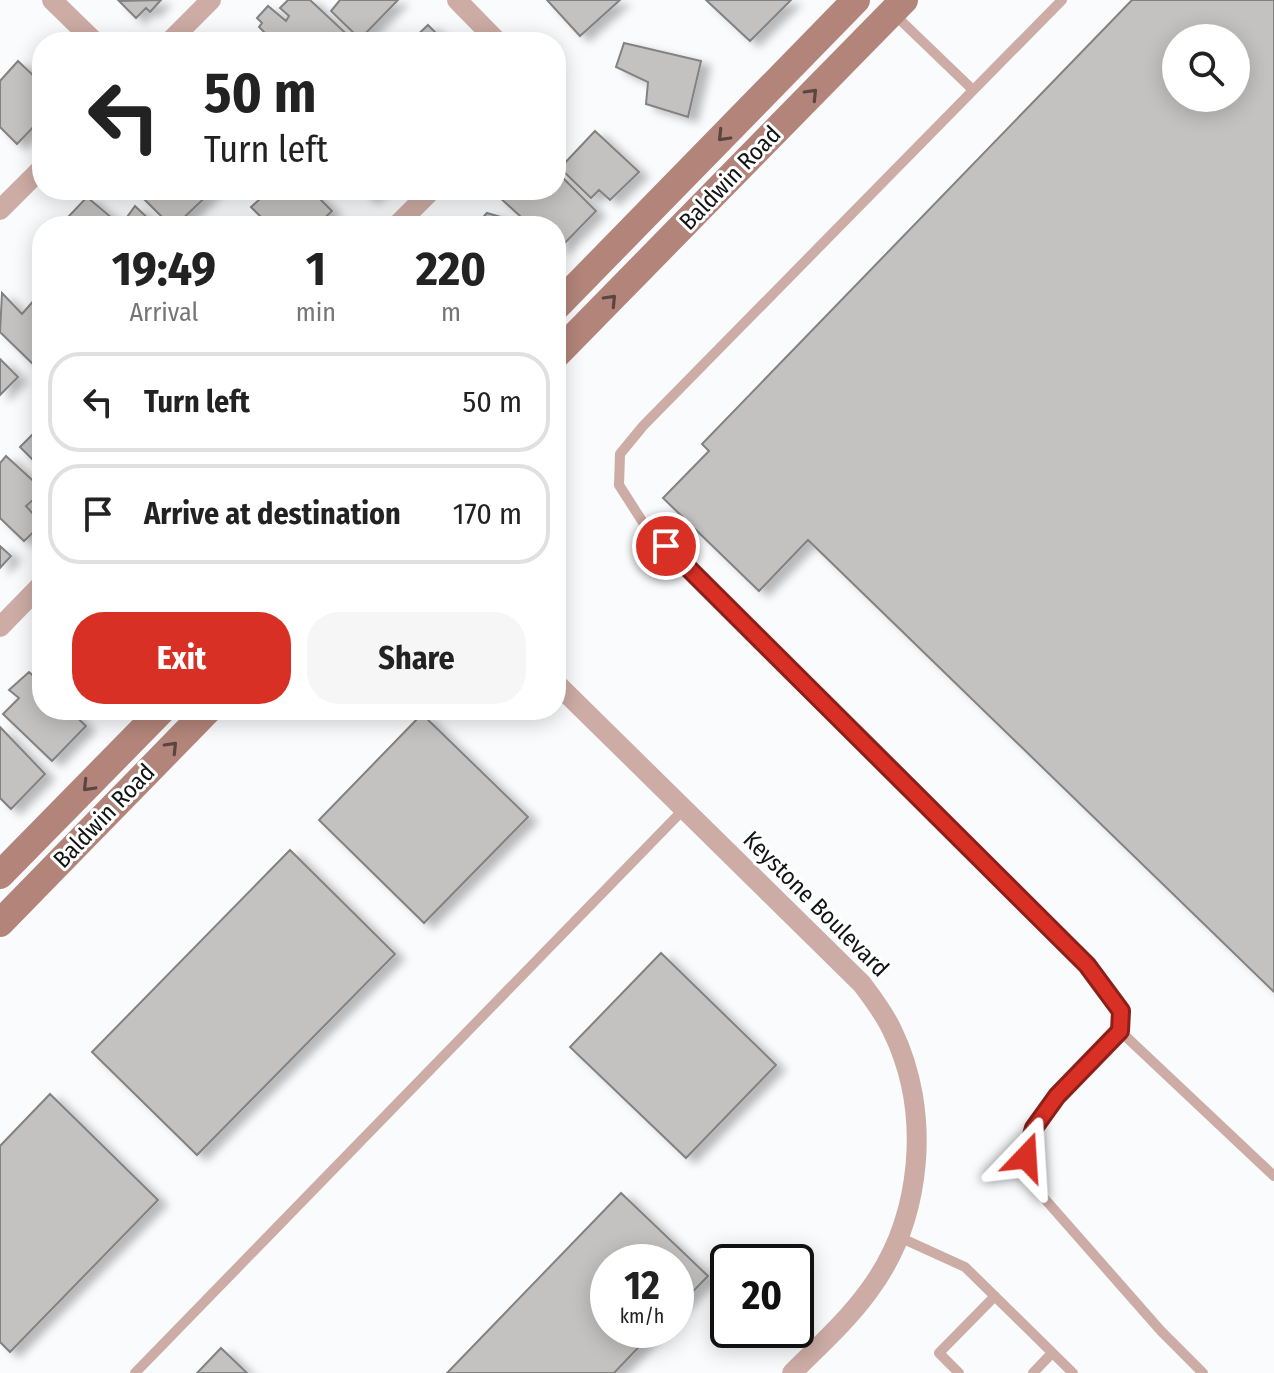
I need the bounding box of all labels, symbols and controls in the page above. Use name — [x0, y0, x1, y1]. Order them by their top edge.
map controls — [1162, 24, 1250, 112]
button: search — [1162, 24, 1250, 112]
text: 50 m — [204, 60, 316, 127]
icon: left — [72, 64, 176, 168]
one-way arrow — [803, 89, 817, 103]
street label: Baldwin Road — [674, 120, 786, 236]
one-way arrow — [718, 127, 732, 141]
text: Turn left — [204, 128, 328, 172]
text: 19:49 — [112, 240, 216, 298]
text: 1 — [306, 240, 326, 298]
text: 220 — [416, 240, 486, 298]
one-way arrow — [601, 295, 616, 309]
text: Arrival — [129, 297, 198, 328]
text: min — [296, 297, 336, 328]
text: m — [441, 297, 461, 328]
icon: left — [76, 380, 120, 424]
text: Turn left — [144, 384, 250, 420]
text: 50 m — [462, 384, 522, 420]
icon: arrive — [76, 492, 120, 536]
text: Arrive at destination — [144, 496, 401, 532]
text: 170 m — [453, 496, 522, 532]
pin — [632, 512, 700, 580]
icon: arrive — [644, 524, 688, 568]
button: Exit — [72, 612, 291, 704]
button: Share — [307, 612, 526, 704]
one-way arrow — [163, 742, 177, 756]
street label: Baldwin Road — [48, 758, 160, 874]
one-way arrow — [82, 777, 97, 791]
street label: Keystone Boulevard — [737, 825, 895, 983]
position arrow — [984, 1115, 1068, 1199]
speed limit sign: 20 — [710, 1244, 814, 1348]
text: 12 — [624, 1262, 660, 1310]
text: km/h — [620, 1304, 664, 1328]

